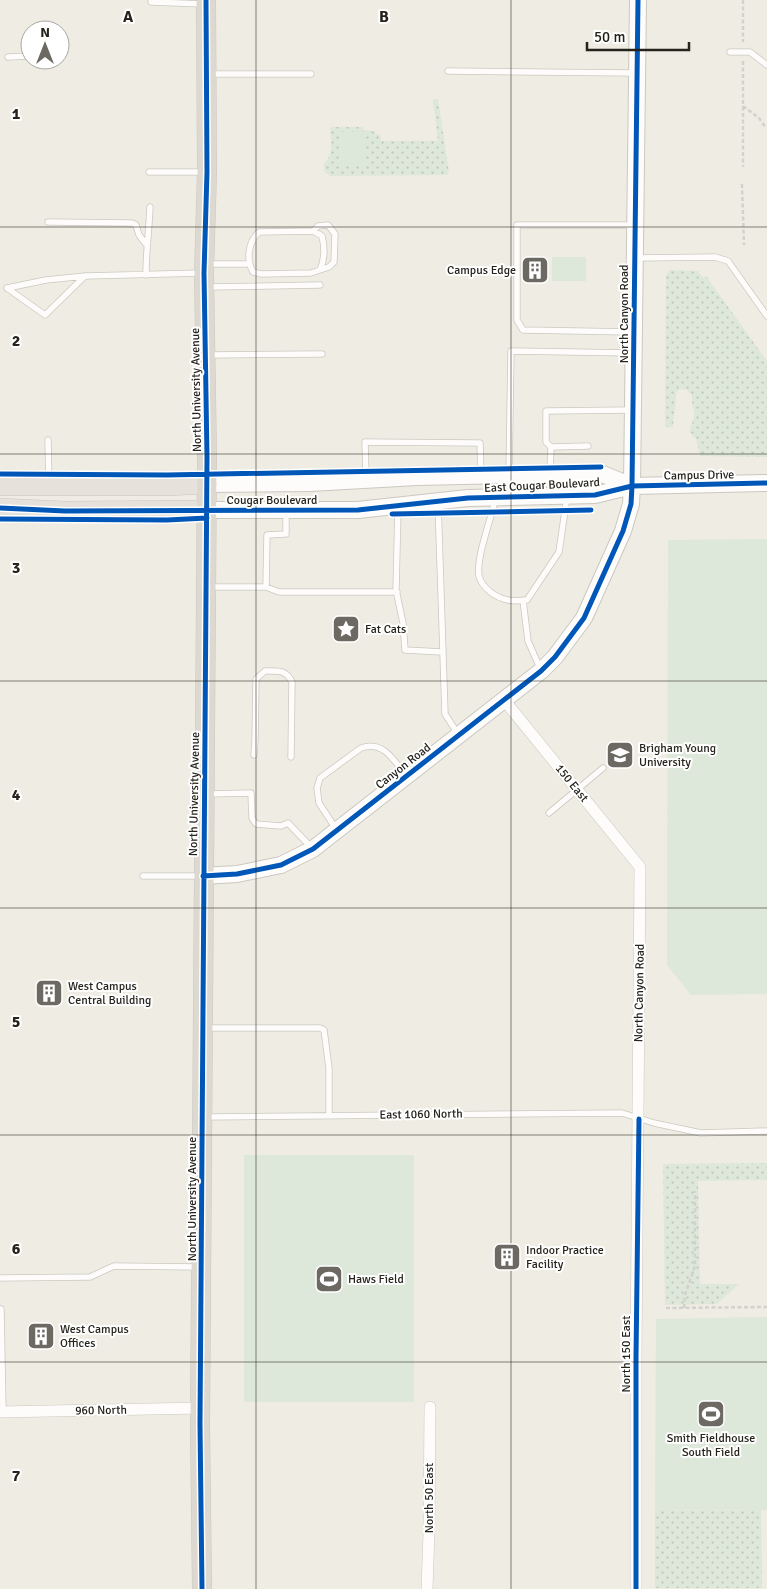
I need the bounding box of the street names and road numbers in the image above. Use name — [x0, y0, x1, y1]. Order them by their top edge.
street label: North Canyon Road — [617, 265, 632, 363]
street label: North University Avenue — [188, 328, 205, 452]
street label: Campus Drive — [664, 467, 734, 484]
street label: East Cougar Boulevard — [484, 475, 600, 496]
street label: Cougar Boulevard — [227, 493, 317, 508]
street label: North University Avenue — [186, 732, 203, 856]
street label: Canyon Road — [373, 740, 434, 793]
street label: 150 East — [552, 761, 591, 805]
street label: North Canyon Road — [631, 944, 648, 1042]
street label: East 1060 North — [379, 1106, 463, 1123]
street label: North University Avenue — [185, 1137, 200, 1261]
street label: North 150 East — [619, 1316, 634, 1392]
street label: 960 North — [75, 1403, 127, 1418]
street label: North 50 East — [422, 1463, 437, 1533]

